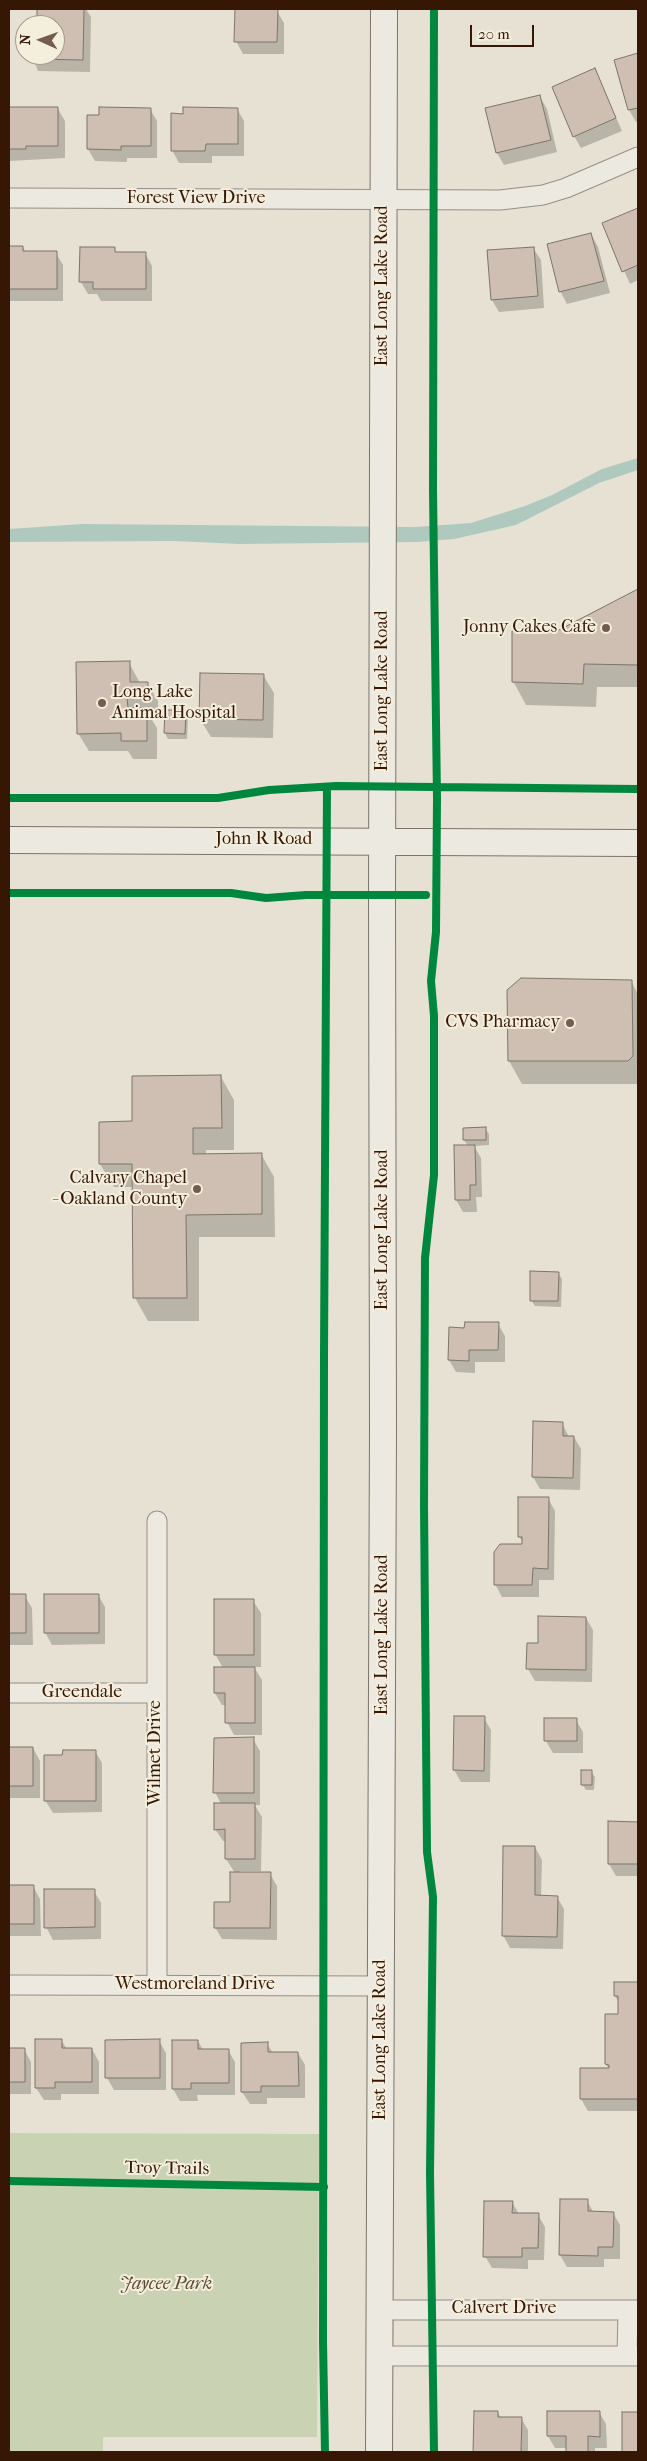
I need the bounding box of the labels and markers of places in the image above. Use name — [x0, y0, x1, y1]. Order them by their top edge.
place label: Jonny Cakes Cafe — [463, 617, 596, 639]
marker: Jonny Cakes Cafe — [600, 622, 612, 634]
place label: Long Lake Animal Hospital — [112, 682, 236, 724]
marker: Long Lake Animal Hospital — [96, 697, 108, 709]
place label: CVS Pharmacy — [445, 1012, 560, 1034]
marker: CVS Pharmacy — [564, 1017, 576, 1029]
place label: Calvary Chapel - Oakland County — [52, 1168, 187, 1210]
marker: Calvary Chapel - Oakland County — [191, 1183, 203, 1195]

